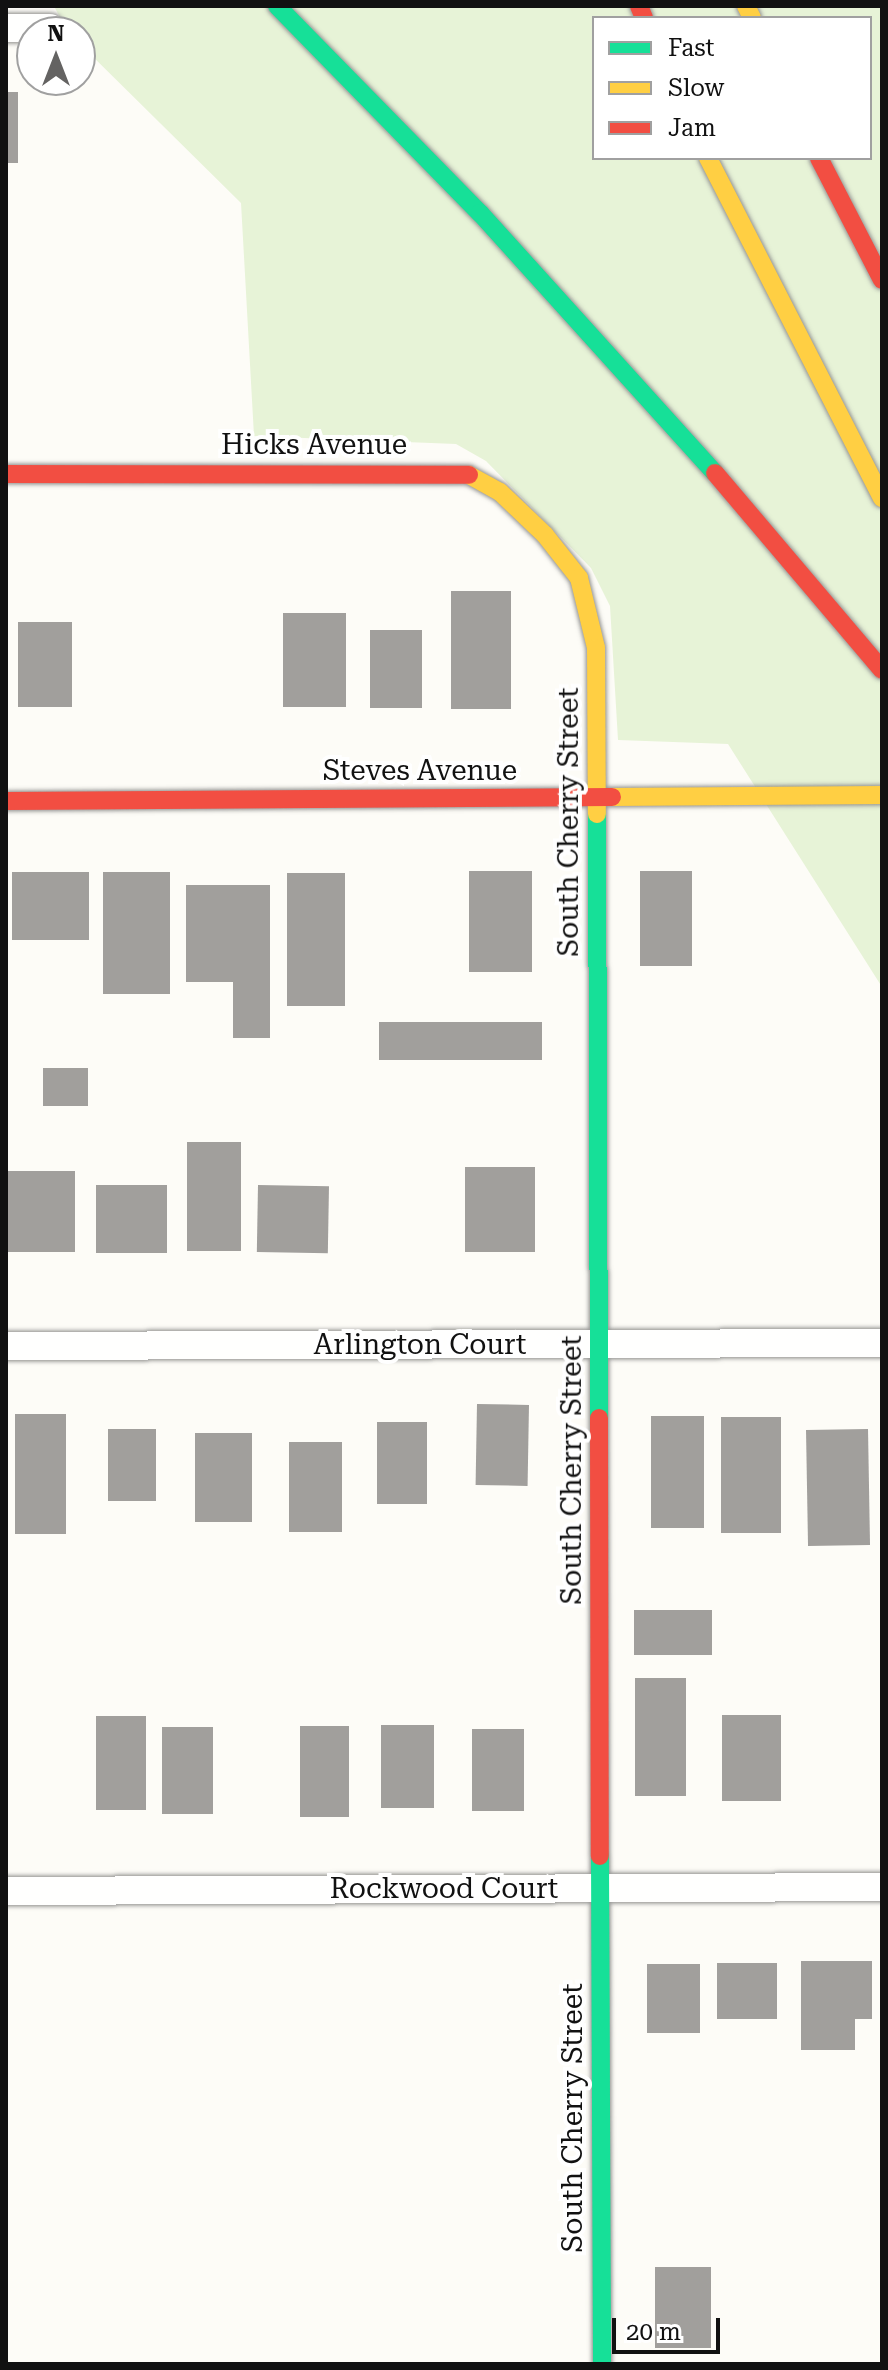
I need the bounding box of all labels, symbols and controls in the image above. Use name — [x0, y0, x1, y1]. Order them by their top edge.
north arrow — [16, 16, 96, 96]
legend — [592, 16, 872, 160]
text: N — [48, 21, 64, 46]
text: Fast — [668, 34, 715, 62]
text: Slow — [668, 74, 724, 102]
text: Jam — [668, 114, 716, 142]
street label: Hicks Avenue — [221, 428, 407, 462]
street label: South Cherry Street — [552, 687, 586, 957]
street label: Steves Avenue — [323, 754, 517, 788]
street label: Arlington Court — [314, 1328, 526, 1362]
street label: South Cherry Street — [555, 1335, 589, 1605]
street label: Rockwood Court — [330, 1872, 558, 1906]
street label: South Cherry Street — [556, 1983, 590, 2253]
scale bar — [616, 2302, 724, 2352]
text: 20 m — [626, 2318, 681, 2346]

